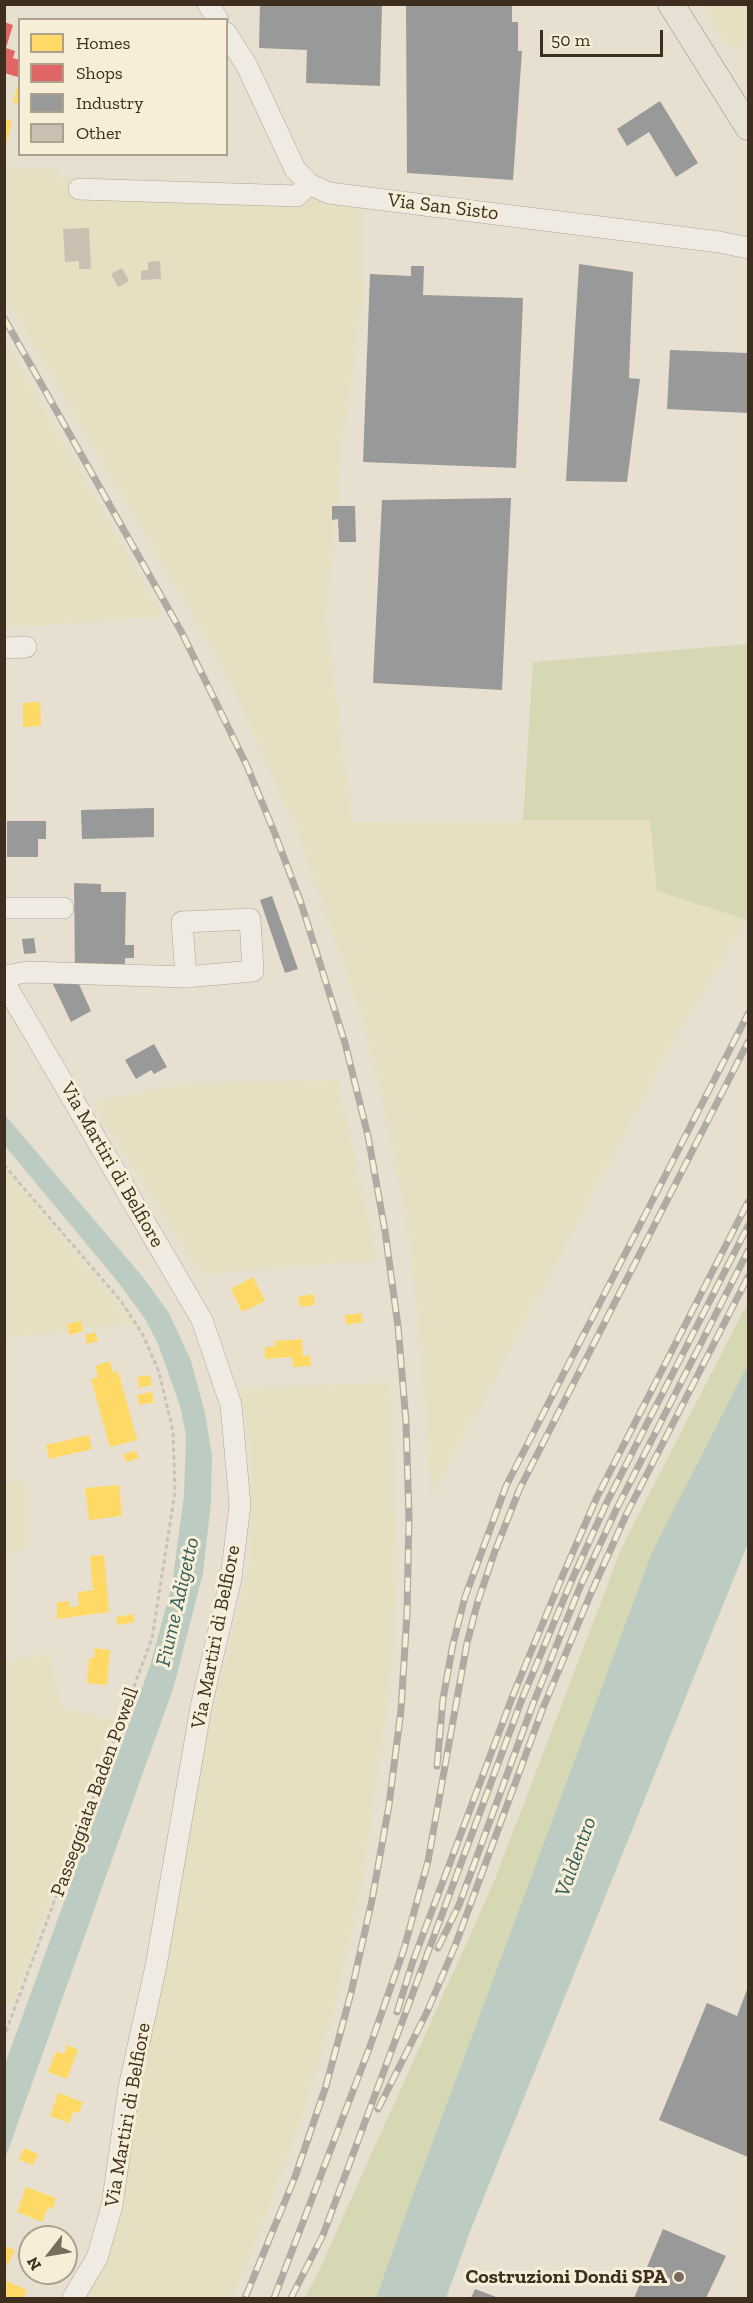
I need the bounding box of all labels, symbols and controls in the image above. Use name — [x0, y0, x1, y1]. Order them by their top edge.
legend — [18, 18, 228, 156]
scale bar — [543, 18, 666, 56]
text: 50 m — [551, 29, 590, 51]
text: Homes — [76, 32, 130, 54]
text: Shops — [76, 62, 123, 84]
text: Industry — [76, 92, 143, 114]
text: Other — [76, 122, 122, 144]
street label: Via San Sisto — [386, 188, 500, 226]
street label: Via Martiri di Belfiore — [55, 1078, 169, 1252]
water label: Fiume Adigetto — [151, 1535, 205, 1669]
street label: Via Martiri di Belfiore — [186, 1543, 246, 1731]
street label: Passeggiata Baden Powell — [46, 1684, 144, 1900]
water label: Valdentro — [550, 1814, 602, 1900]
street label: Via Martiri di Belfiore — [100, 2021, 156, 2209]
north arrow — [18, 2225, 78, 2285]
text: N — [23, 2253, 45, 2274]
place label: Costruzioni Dondi SPA — [465, 2265, 667, 2289]
marker: Costruzioni Dondi SPA — [672, 2270, 686, 2284]

